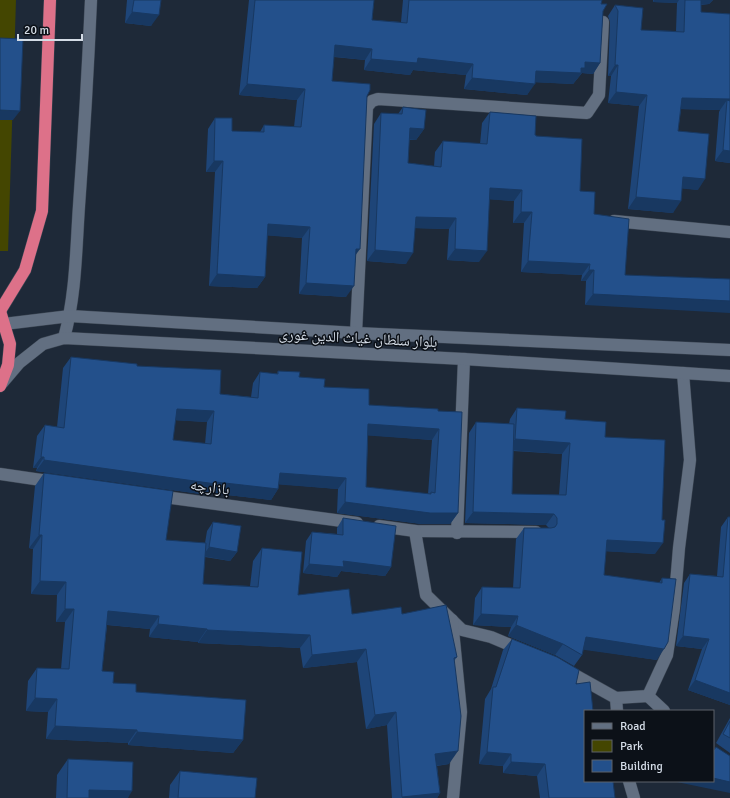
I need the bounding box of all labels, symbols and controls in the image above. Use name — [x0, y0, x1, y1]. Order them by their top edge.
scale bar — [18, 16, 82, 42]
text: 20 m — [24, 23, 49, 38]
street label: بلوار سلطان غیاث الدین غوری — [278, 325, 438, 352]
street label: بازارچه — [189, 475, 231, 499]
legend — [584, 710, 714, 782]
text: Road — [620, 719, 646, 734]
text: Park — [620, 739, 643, 754]
text: Building — [620, 759, 663, 774]

